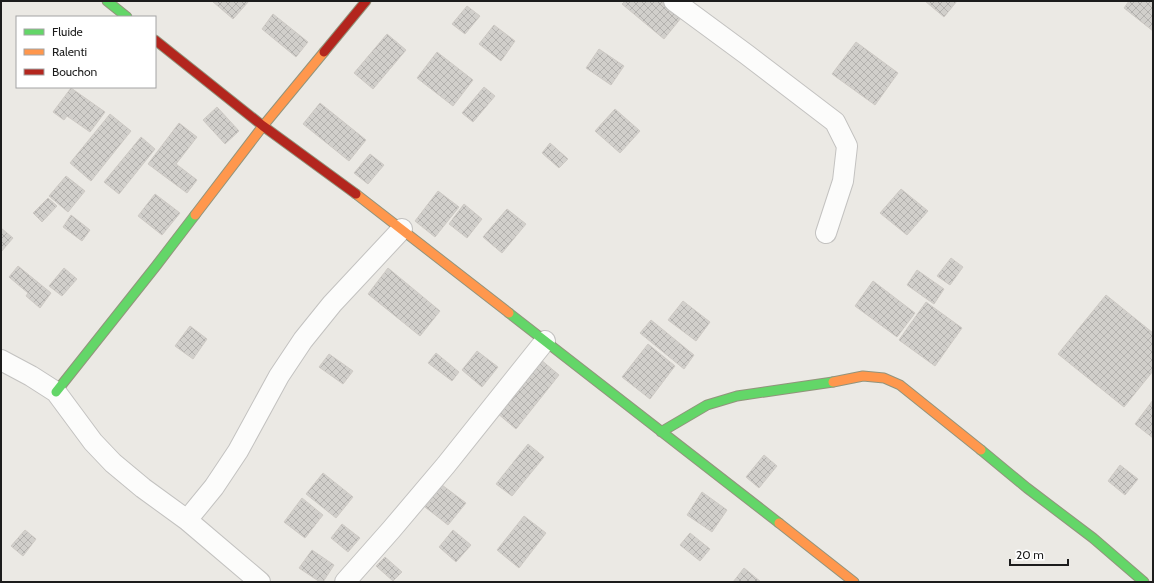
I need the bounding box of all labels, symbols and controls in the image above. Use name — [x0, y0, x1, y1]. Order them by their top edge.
legend — [16, 16, 156, 88]
text: Fluide — [52, 24, 83, 39]
text: Ralenti — [52, 44, 87, 59]
text: Bouchon — [52, 64, 98, 79]
scale bar — [1010, 541, 1068, 567]
text: 20 m — [1016, 547, 1044, 562]

